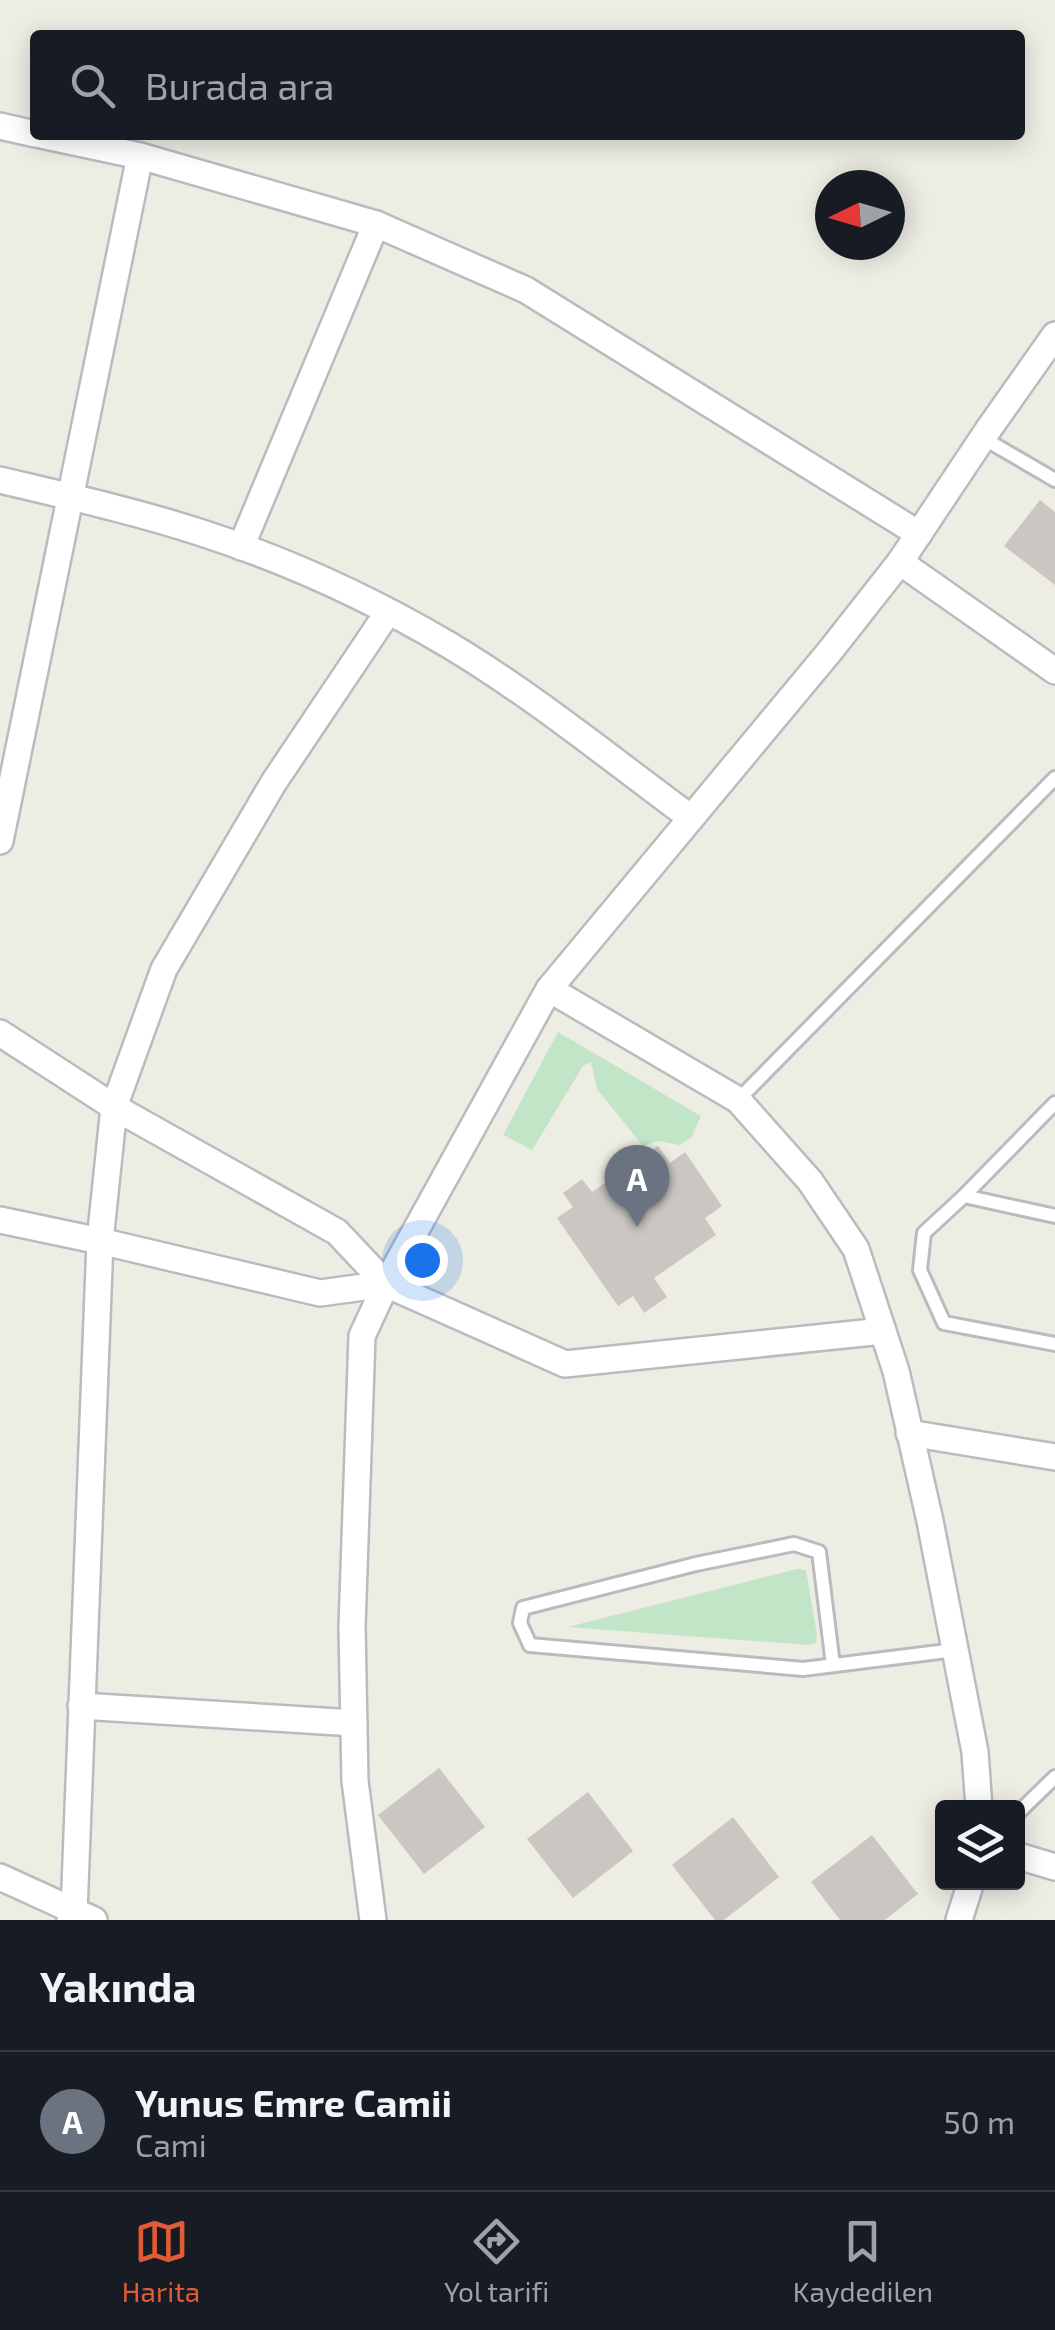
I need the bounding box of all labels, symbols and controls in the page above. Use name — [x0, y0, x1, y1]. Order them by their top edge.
search box — [30, 30, 1025, 140]
icon: search — [65, 58, 120, 113]
text: Burada ara — [145, 62, 334, 108]
north arrow — [815, 170, 905, 260]
pin: A — [604, 1144, 670, 1227]
your location — [397, 1235, 448, 1286]
map controls — [935, 1800, 1025, 1890]
button: layers — [935, 1800, 1025, 1890]
text: Yakında — [40, 1960, 196, 2010]
text: Yunus Emre Camii — [135, 2079, 452, 2125]
text: A — [62, 2102, 83, 2140]
text: 50 m — [943, 2102, 1015, 2140]
text: Cami — [135, 2125, 207, 2163]
tab: Harita — [122, 2214, 200, 2308]
tab: Yol tarifi — [444, 2214, 549, 2308]
tab: Kaydedilen — [793, 2214, 933, 2308]

